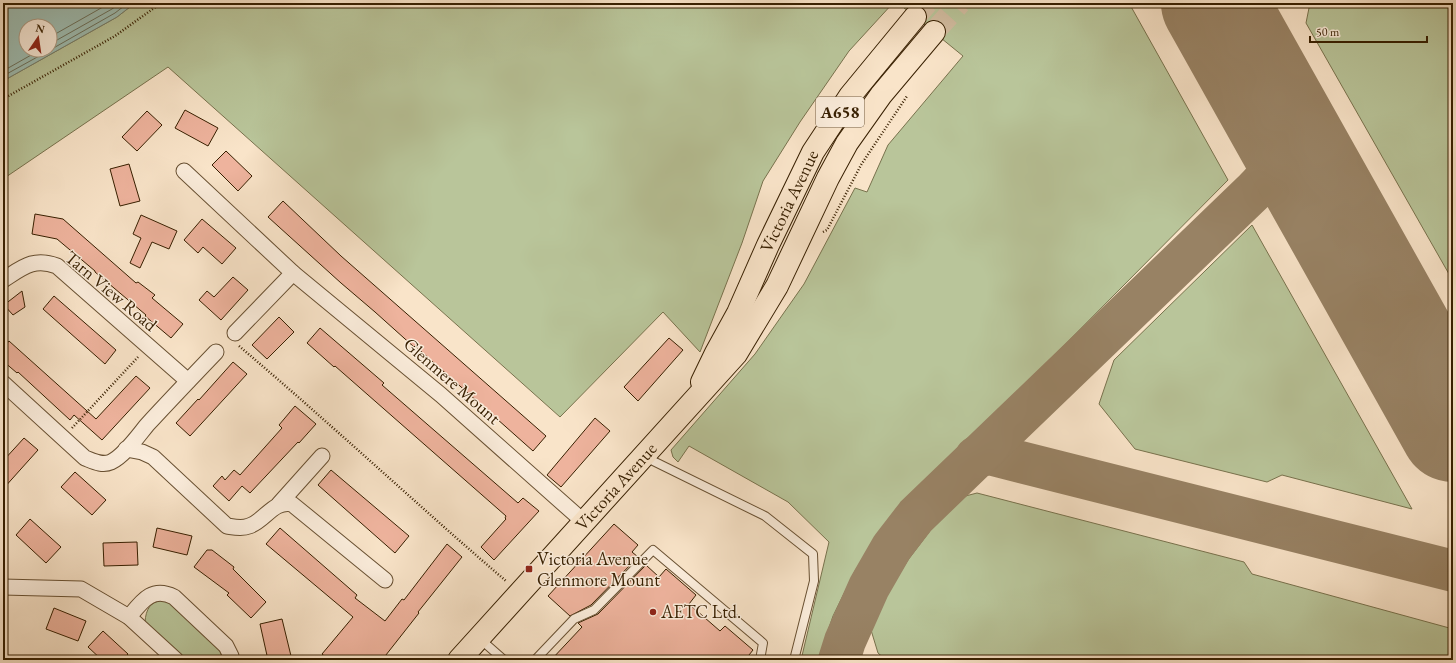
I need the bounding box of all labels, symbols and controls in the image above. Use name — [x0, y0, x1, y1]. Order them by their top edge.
north arrow — [18, 18, 58, 58]
scale bar — [1310, 18, 1427, 44]
text: N — [34, 20, 46, 36]
text: 50 m — [1316, 24, 1340, 40]
road number: A658 — [816, 97, 864, 127]
street label: Victoria Avenue — [754, 146, 823, 256]
street label: Tarn View Road — [61, 245, 163, 336]
street label: Glenmere Mount — [399, 332, 506, 429]
street label: Victoria Avenue — [570, 437, 661, 535]
place label: Victoria Avenue Glenmore Mount — [537, 547, 660, 591]
marker: Victoria Avenue Glenmore Mount — [524, 564, 534, 574]
place label: AETC Ltd. — [660, 600, 741, 623]
marker: AETC Ltd. — [648, 607, 658, 617]

